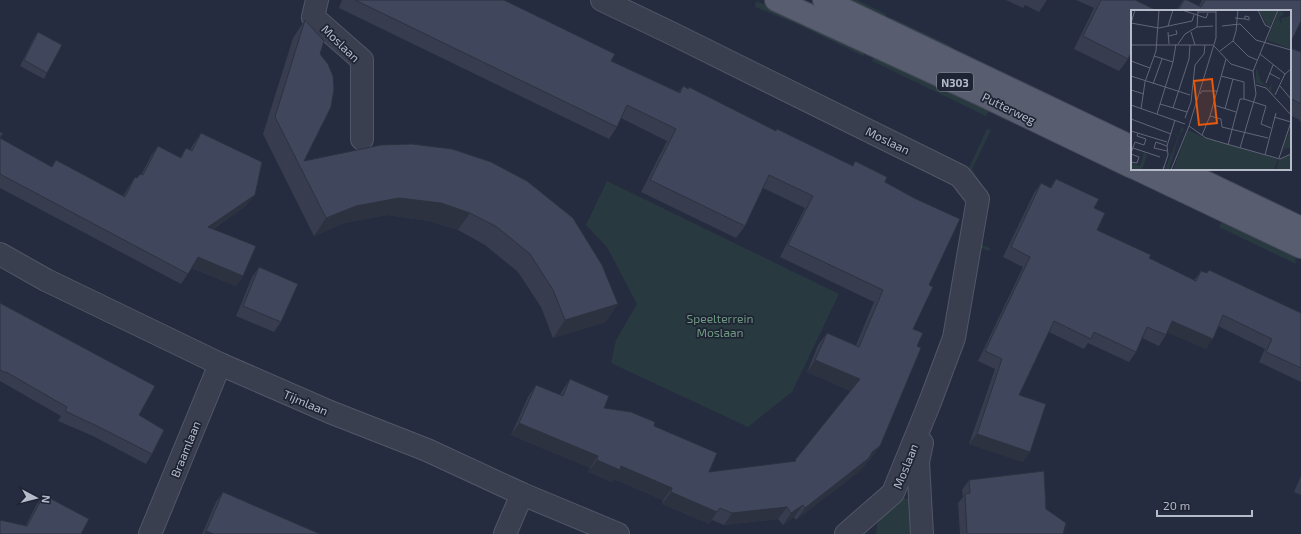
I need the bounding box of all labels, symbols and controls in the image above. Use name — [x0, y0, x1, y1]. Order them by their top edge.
inset map — [1131, 10, 1291, 170]
street label: Moslaan — [319, 22, 363, 64]
road number: N303 — [937, 73, 973, 91]
street label: Putterweg — [980, 89, 1038, 127]
street label: Moslaan — [864, 123, 912, 157]
park label: Speelterrein Moslaan — [687, 311, 753, 339]
street label: Tijmlaan — [281, 386, 330, 419]
street label: Braamlaan — [167, 419, 203, 479]
street label: Moslaan — [890, 441, 920, 490]
north arrow — [16, 478, 56, 518]
scale bar — [1157, 492, 1252, 518]
text: N — [39, 495, 53, 504]
text: 20 m — [1163, 498, 1190, 512]

